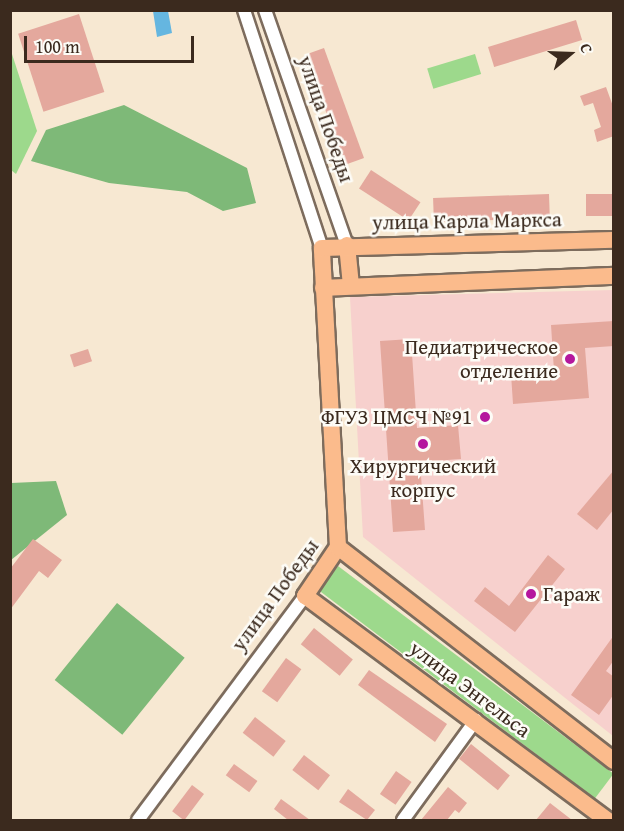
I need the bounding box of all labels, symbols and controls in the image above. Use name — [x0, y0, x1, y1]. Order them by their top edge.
scale bar — [27, 24, 196, 62]
north arrow — [540, 24, 600, 84]
text: 100 m — [35, 33, 80, 60]
text: С — [574, 40, 600, 56]
street label: улица Победы — [293, 52, 359, 186]
street label: улица Карла Маркса — [372, 207, 562, 235]
place label: Педиатрическое отделение — [405, 334, 558, 384]
marker: Педиатрическое отделение — [563, 352, 577, 366]
place label: ФГУЗ ЦМСЧ №91 — [321, 404, 472, 430]
marker: ФГУЗ ЦМСЧ №91 — [476, 408, 494, 426]
marker: Хирургический корпус — [416, 437, 430, 451]
place label: Хирургический корпус — [350, 453, 496, 503]
street label: улица Победы — [226, 534, 324, 656]
place label: Гараж — [543, 581, 600, 607]
marker: Гараж — [524, 587, 538, 601]
street label: улица Энгельса — [405, 635, 535, 743]

